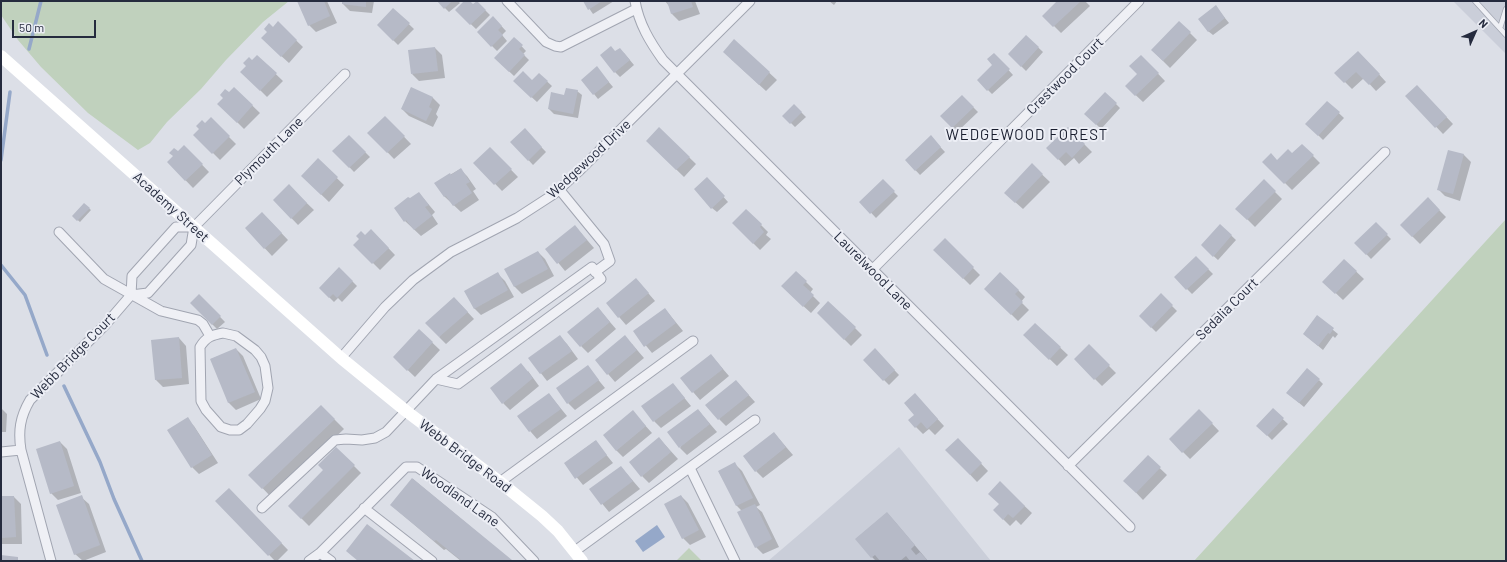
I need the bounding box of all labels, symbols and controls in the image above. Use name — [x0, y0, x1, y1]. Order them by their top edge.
scale bar — [14, 12, 98, 38]
north arrow — [1455, 12, 1495, 52]
text: N — [1477, 16, 1491, 30]
text: 50 m — [19, 20, 44, 34]
street label: Crestwood Court — [1023, 34, 1107, 118]
street label: Plymouth Lane — [231, 113, 307, 189]
street label: Wedgewood Drive — [544, 116, 634, 202]
district label: WEDGEWOOD FOREST — [946, 126, 1108, 144]
street label: Academy Street — [129, 168, 213, 246]
street label: Laurelwood Lane — [830, 228, 916, 314]
street label: Sedalia Court — [1192, 274, 1262, 344]
street label: Webb Bridge Court — [27, 309, 119, 403]
street label: Webb Bridge Road — [416, 416, 514, 496]
street label: Woodland Lane — [417, 464, 503, 530]

